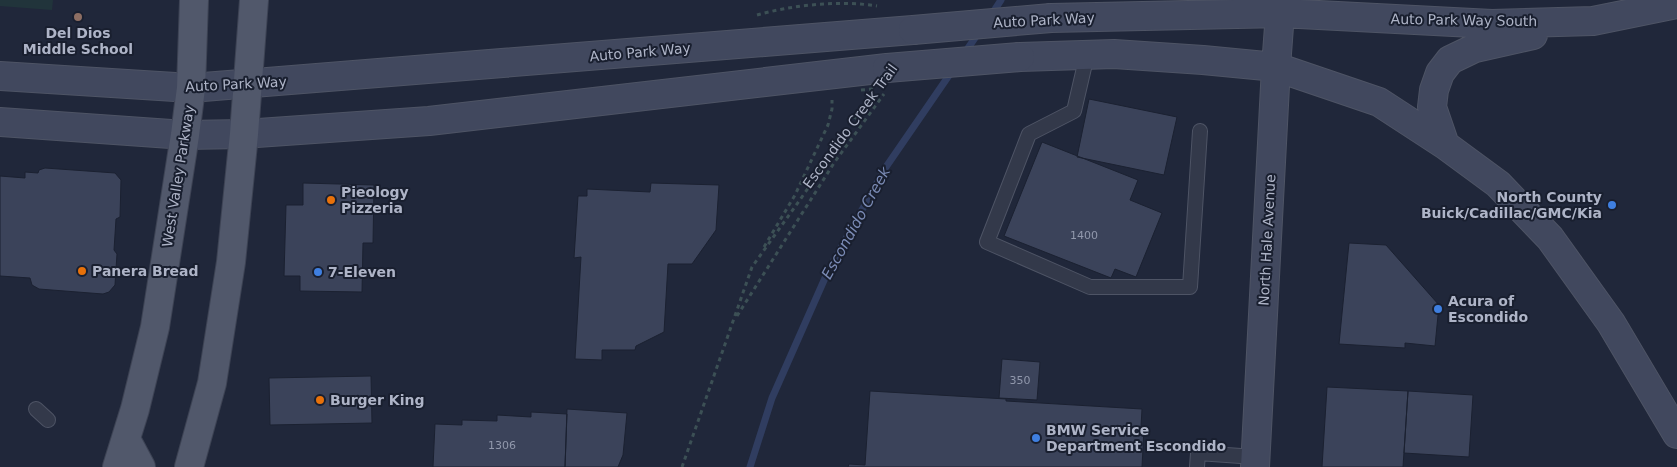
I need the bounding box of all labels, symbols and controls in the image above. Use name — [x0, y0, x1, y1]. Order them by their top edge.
street label: Auto Park Way — [993, 9, 1095, 31]
marker: Del Dios Middle School — [72, 11, 84, 23]
street label: Auto Park Way South — [1391, 11, 1537, 29]
place label: Del Dios Middle School — [23, 25, 133, 57]
street label: Auto Park Way — [589, 40, 691, 64]
street label: Escondido Creek Trail — [800, 61, 900, 191]
street label: Auto Park Way — [185, 73, 287, 95]
street label: West Valley Parkway — [159, 104, 197, 248]
water label: Escondido Creek — [818, 163, 895, 282]
street label: North Hale Avenue — [1256, 174, 1278, 306]
place label: Pieology Pizzeria — [341, 184, 409, 216]
place label: North County Buick/Cadillac/GMC/Kia — [1421, 189, 1602, 221]
marker: Pieology Pizzeria — [325, 194, 337, 206]
marker: North County Buick/Cadillac/GMC/Kia — [1606, 199, 1618, 211]
house number: 1400 — [1070, 229, 1098, 242]
place label: Panera Bread — [92, 263, 199, 279]
place label: 7-Eleven — [328, 264, 396, 280]
marker: Panera Bread — [76, 265, 88, 277]
marker: 7-Eleven — [312, 266, 324, 278]
place label: Acura of Escondido — [1448, 293, 1529, 325]
marker: Acura of Escondido — [1432, 303, 1444, 315]
house number: 350 — [1010, 374, 1031, 387]
place label: Burger King — [330, 392, 424, 408]
marker: Burger King — [314, 394, 326, 406]
place label: BMW Service Department Escondido — [1046, 422, 1226, 454]
marker: BMW Service Department Escondido — [1030, 432, 1042, 444]
house number: 1306 — [488, 439, 516, 452]

